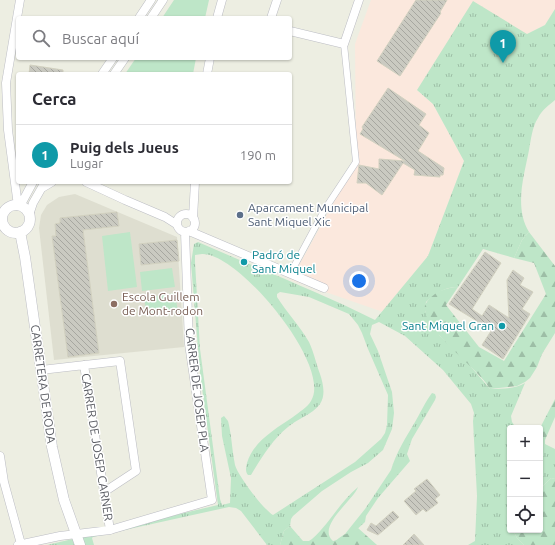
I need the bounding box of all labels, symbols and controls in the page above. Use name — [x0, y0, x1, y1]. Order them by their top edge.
search box — [16, 16, 292, 60]
icon: search — [30, 27, 52, 49]
text: Buscar aquí — [62, 30, 139, 47]
pin: 1 — [490, 30, 516, 63]
text: Cerca — [32, 89, 77, 108]
text: Puig dels Jueus — [70, 139, 179, 156]
text: 1 — [41, 148, 49, 162]
text: 190 m — [240, 148, 276, 162]
text: Lugar — [70, 156, 103, 170]
place label: Aparcament Municipal Sant Miquel Xic — [248, 201, 368, 228]
marker: Aparcament Municipal Sant Miquel Xic — [235, 210, 245, 220]
place label: Padró de Sant Miquel — [252, 248, 316, 275]
marker: Padró de Sant Miquel — [239, 257, 249, 267]
your location — [349, 271, 369, 291]
place label: Escola Guillem de Mont-rodon — [122, 290, 203, 317]
marker: Escola Guillem de Mont-rodon — [109, 299, 119, 309]
place label: Sant Miquel Gran — [402, 319, 494, 332]
marker: Sant Miquel Gran — [497, 321, 507, 331]
street label: CARRETERA DE RODA — [29, 324, 58, 444]
street label: CARRER DE JOSEP PLA — [183, 327, 212, 453]
street label: CARRER DE JOSEP CARNER — [79, 372, 116, 522]
map controls — [507, 425, 543, 533]
button: + — [507, 425, 543, 461]
button: − — [507, 461, 543, 497]
button: locate — [507, 497, 543, 533]

